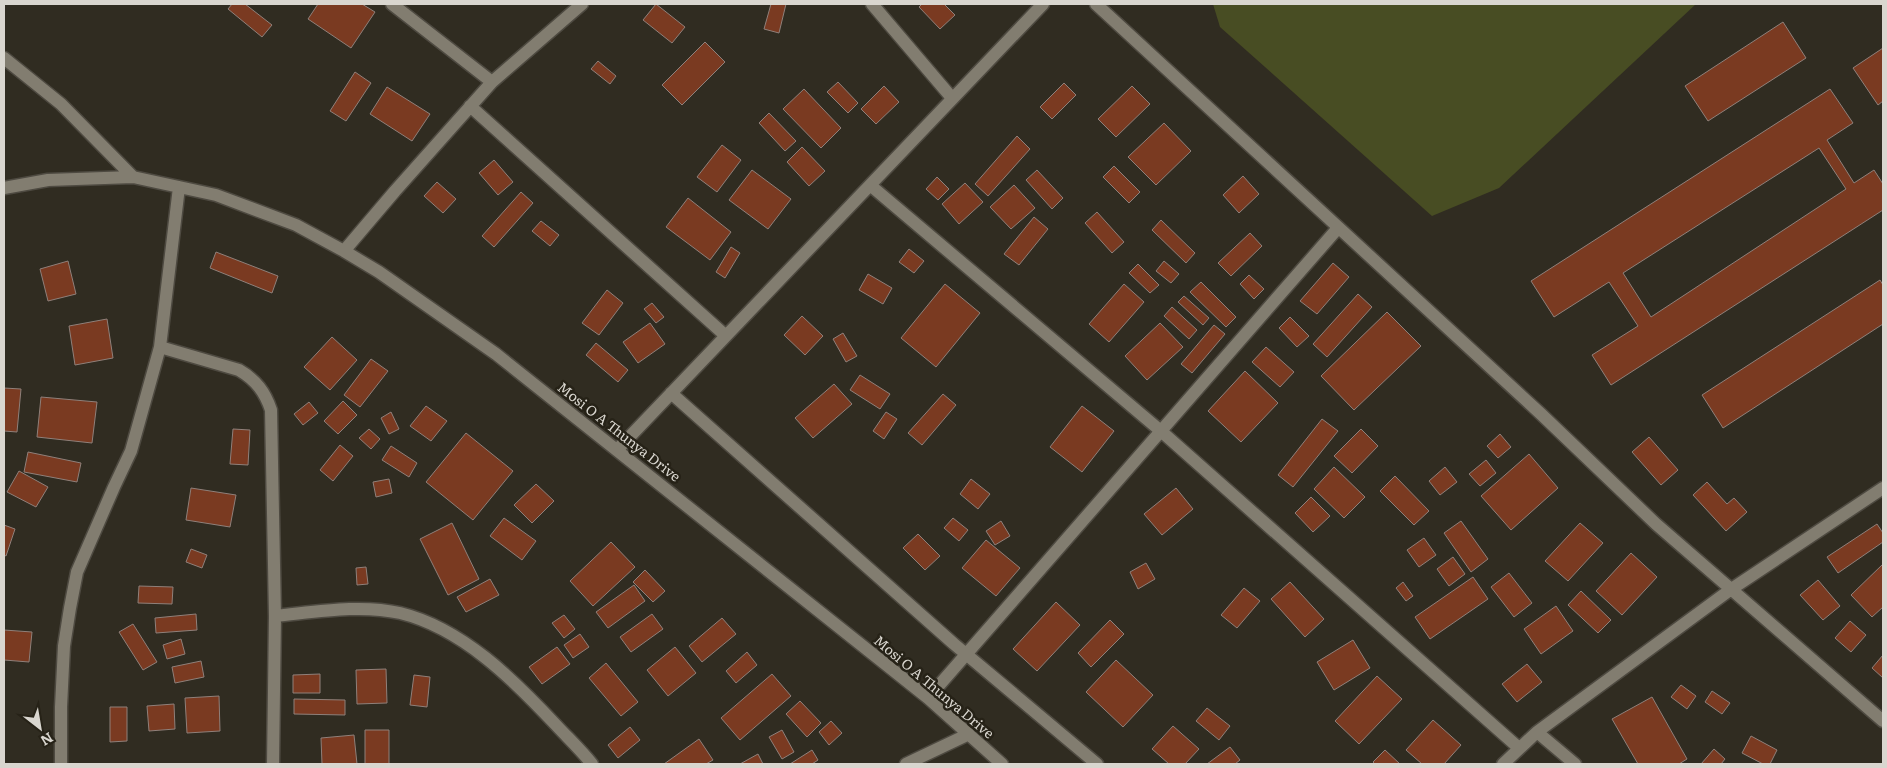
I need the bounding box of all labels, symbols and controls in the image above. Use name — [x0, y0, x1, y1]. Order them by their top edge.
street label: Mosi O A Thunya Drive — [554, 377, 685, 486]
street label: Mosi O A Thunya Drive — [870, 630, 999, 743]
north arrow — [15, 703, 65, 753]
text: N — [37, 728, 57, 752]

